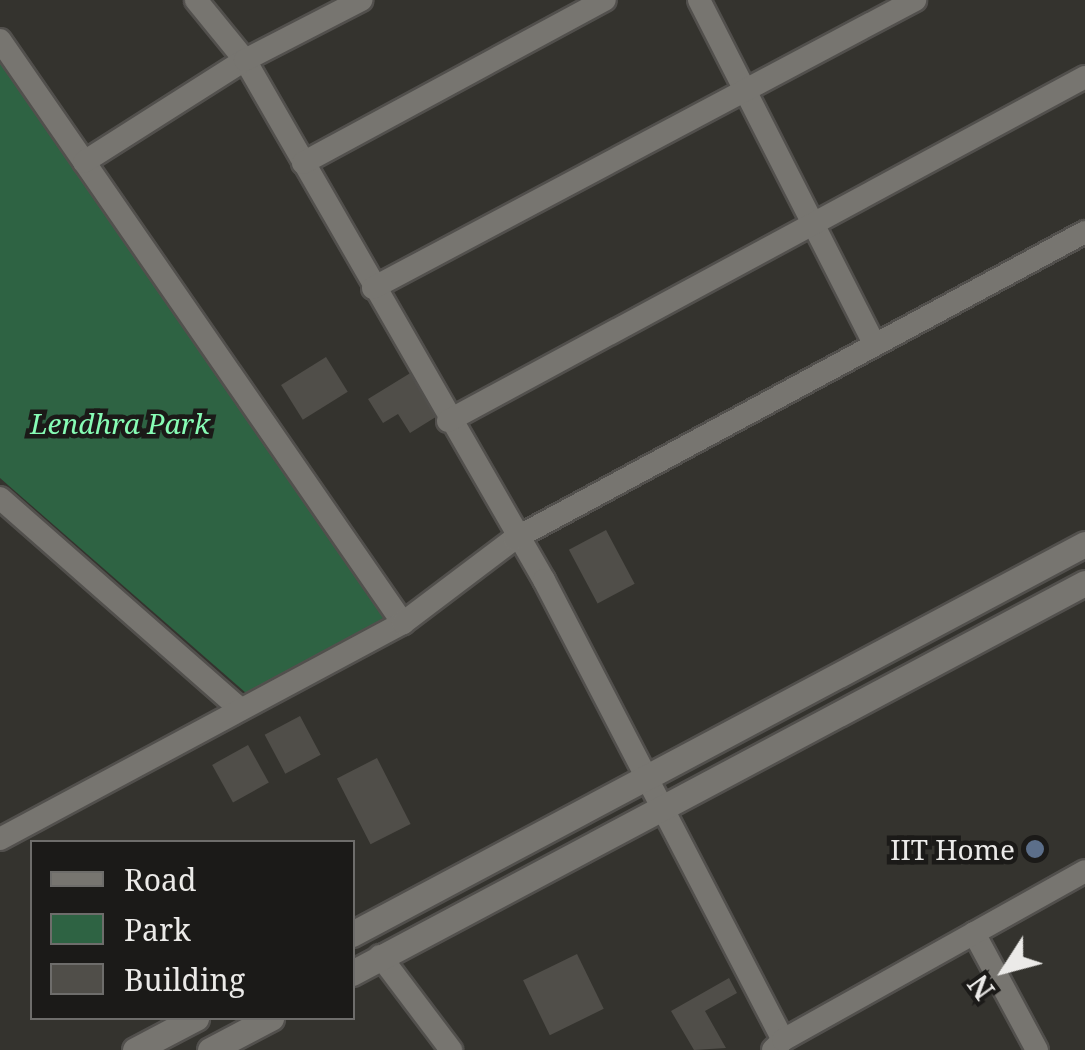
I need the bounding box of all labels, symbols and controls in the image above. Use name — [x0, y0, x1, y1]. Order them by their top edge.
park label: Lendhra Park — [30, 406, 210, 440]
place label: IIT Home — [890, 832, 1015, 866]
marker: IIT Home — [1024, 838, 1046, 860]
legend — [30, 840, 355, 1020]
text: Road — [124, 859, 196, 900]
text: Park — [124, 909, 191, 950]
north arrow — [955, 920, 1055, 1020]
text: Building — [124, 959, 245, 1000]
text: N — [959, 968, 1003, 1008]

